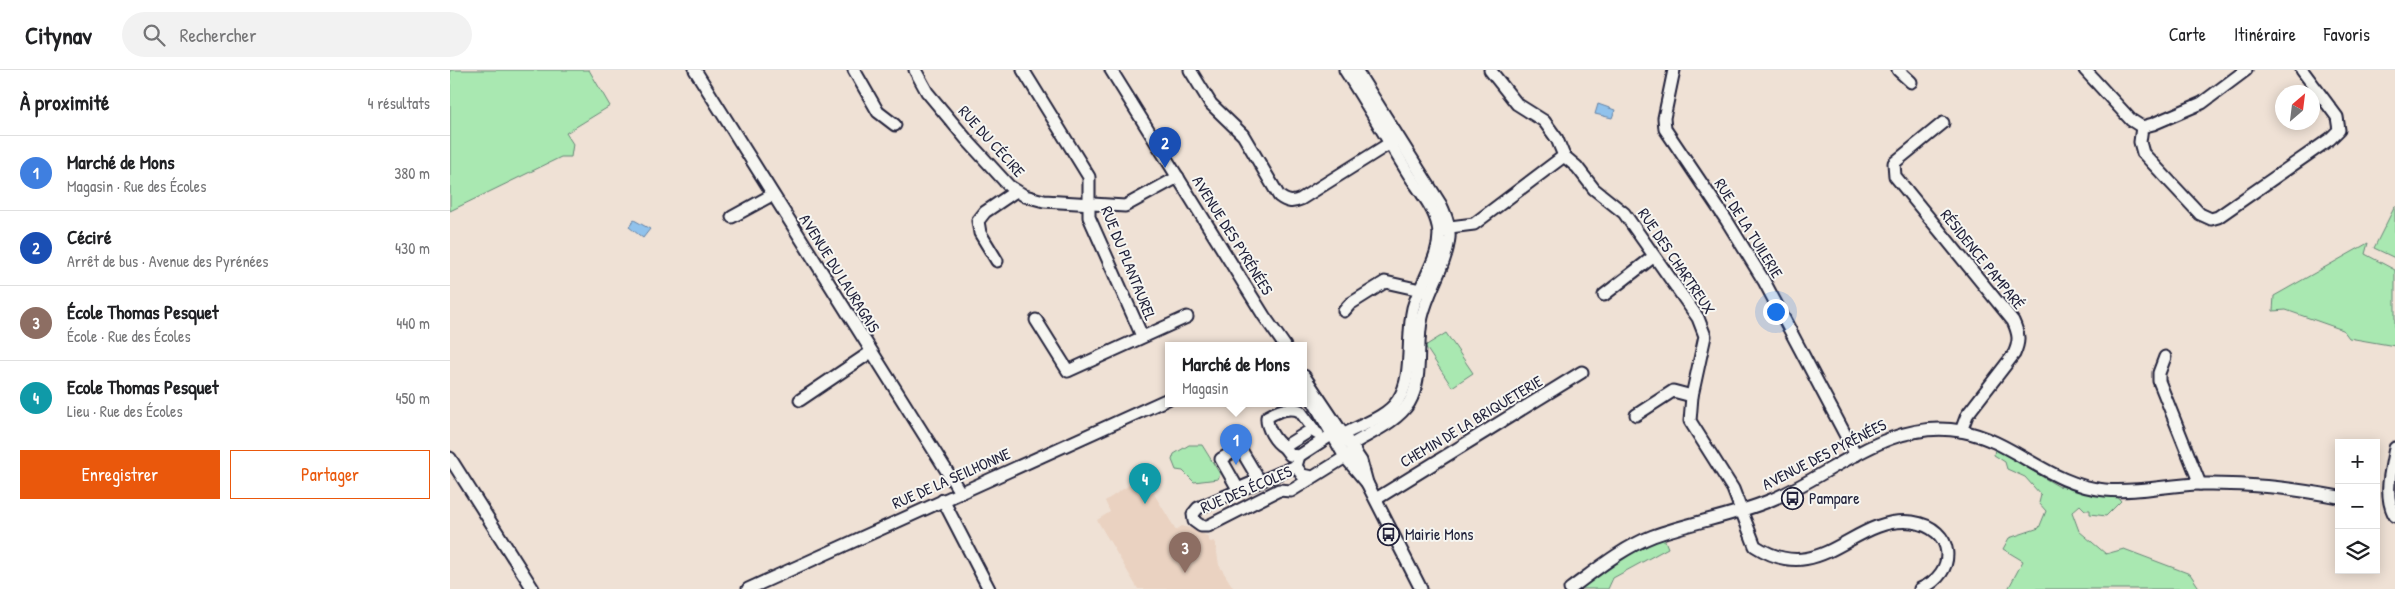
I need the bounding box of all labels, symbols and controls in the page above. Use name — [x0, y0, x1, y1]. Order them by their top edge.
search box — [122, 12, 472, 57]
text: Citynav — [25, 19, 92, 51]
icon: search — [140, 21, 168, 49]
text: Rechercher — [180, 22, 256, 48]
text: Carte — [2169, 22, 2206, 47]
text: Itinéraire — [2234, 22, 2296, 47]
text: Favoris — [2324, 22, 2370, 47]
north arrow — [2275, 85, 2320, 130]
text: À proximité — [20, 88, 109, 117]
text: 4 résultats — [368, 92, 430, 114]
street label: RUE DU CÉCIRE — [954, 100, 1030, 182]
pin: 2 — [1149, 127, 1181, 168]
text: Marché de Mons — [67, 149, 175, 175]
text: 1 — [33, 162, 39, 184]
text: 380 m — [394, 162, 430, 184]
street label: AVENUE DES PYRÉNÉES — [1187, 171, 1279, 299]
street label: RUE DE LA TUILERIE — [1710, 174, 1788, 282]
text: Magasin · Rue des Écoles — [67, 175, 206, 197]
street label: RUE DU PLANTAUREL — [1096, 203, 1162, 323]
street label: RUE DES CHARTREUX — [1633, 203, 1721, 319]
street label: RÉSIDENCE PAMPARÉ — [1936, 204, 2030, 314]
street label: AVENUE DU LAURAGAIS — [795, 209, 886, 337]
text: Céciré — [67, 224, 111, 250]
text: 2 — [32, 237, 40, 259]
text: 430 m — [395, 237, 430, 259]
text: Arrêt de bus · Avenue des Pyrénées — [67, 250, 269, 272]
text: École Thomas Pesquet — [67, 299, 219, 325]
your location — [1763, 299, 1789, 325]
text: 3 — [32, 312, 40, 334]
text: 440 m — [396, 312, 430, 334]
text: École · Rue des Écoles — [67, 325, 191, 347]
popup — [1165, 342, 1307, 407]
text: Marché de Mons — [1182, 351, 1290, 377]
street label: CHEMIN DE LA BRIQUETERIE — [1396, 370, 1546, 472]
text: Ecole Thomas Pesquet — [67, 374, 219, 400]
text: Magasin — [1182, 377, 1228, 399]
text: 4 — [33, 387, 39, 409]
text: 450 m — [396, 387, 430, 409]
text: Lieu · Rue des Écoles — [67, 400, 183, 422]
street label: AVENUE DES PYRÉNÉES — [1758, 413, 1890, 495]
pin: 1 — [1220, 424, 1252, 465]
map controls — [2335, 439, 2380, 574]
button: + — [2335, 439, 2380, 484]
street label: RUE DE LA SEILHONNE — [888, 442, 1014, 514]
button: Enregistrer — [20, 450, 220, 499]
button: Partager — [230, 450, 430, 499]
street label: RUE DES ÉCOLES — [1197, 460, 1296, 518]
pin: 4 — [1129, 463, 1161, 504]
button: − — [2335, 484, 2380, 529]
bus stop icon: Pampare — [1781, 486, 1805, 510]
place label: Pampare — [1809, 487, 1860, 509]
bus stop icon: Mairie Mons — [1377, 522, 1401, 546]
place label: Mairie Mons — [1405, 523, 1474, 545]
button: layers — [2335, 529, 2380, 574]
pin: 3 — [1169, 532, 1201, 573]

